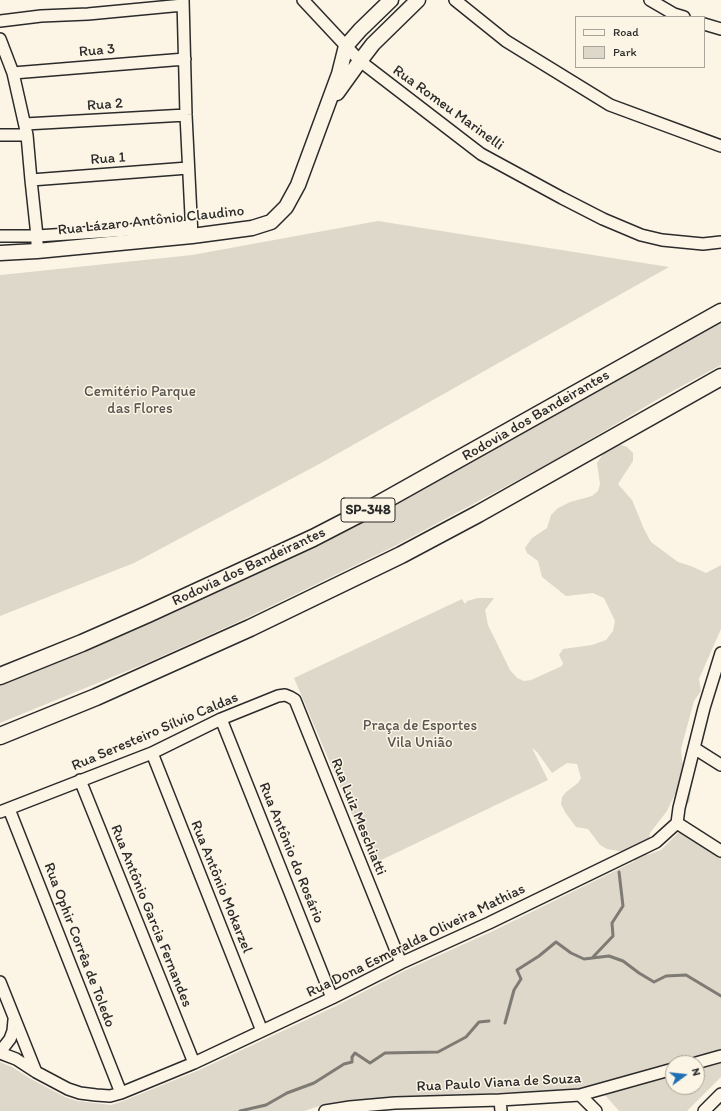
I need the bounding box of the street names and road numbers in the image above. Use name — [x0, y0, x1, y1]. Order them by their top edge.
street label: Rua 3 — [78, 40, 116, 62]
street label: Rua Romeu Marinelli — [389, 62, 507, 154]
street label: Rua 2 — [86, 95, 124, 115]
street label: Rua 1 — [90, 149, 126, 169]
street label: Rua Lázaro Antônio Claudino — [57, 202, 245, 240]
street label: Rodovia dos Bandeirantes — [459, 366, 613, 466]
road number: SP-348 — [341, 498, 395, 522]
street label: Rodovia dos Bandeirantes — [169, 524, 329, 610]
street label: Rua Seresteiro Sílvio Caldas — [69, 689, 241, 775]
street label: Rua Luiz Meschiatti — [326, 756, 390, 878]
street label: Rua Antônio do Rosário — [254, 780, 328, 926]
street label: Rua Antônio Mokarzel — [186, 818, 256, 956]
street label: Rua Antônio Garcia Fernandes — [106, 822, 196, 1010]
street label: Rua Ophir Corrêa de Toledo — [39, 860, 119, 1030]
street label: Rua Dona Esmeralda Oliveira Mathias — [304, 880, 528, 1002]
street label: Rua Paulo Viana de Souza — [416, 1070, 582, 1096]

